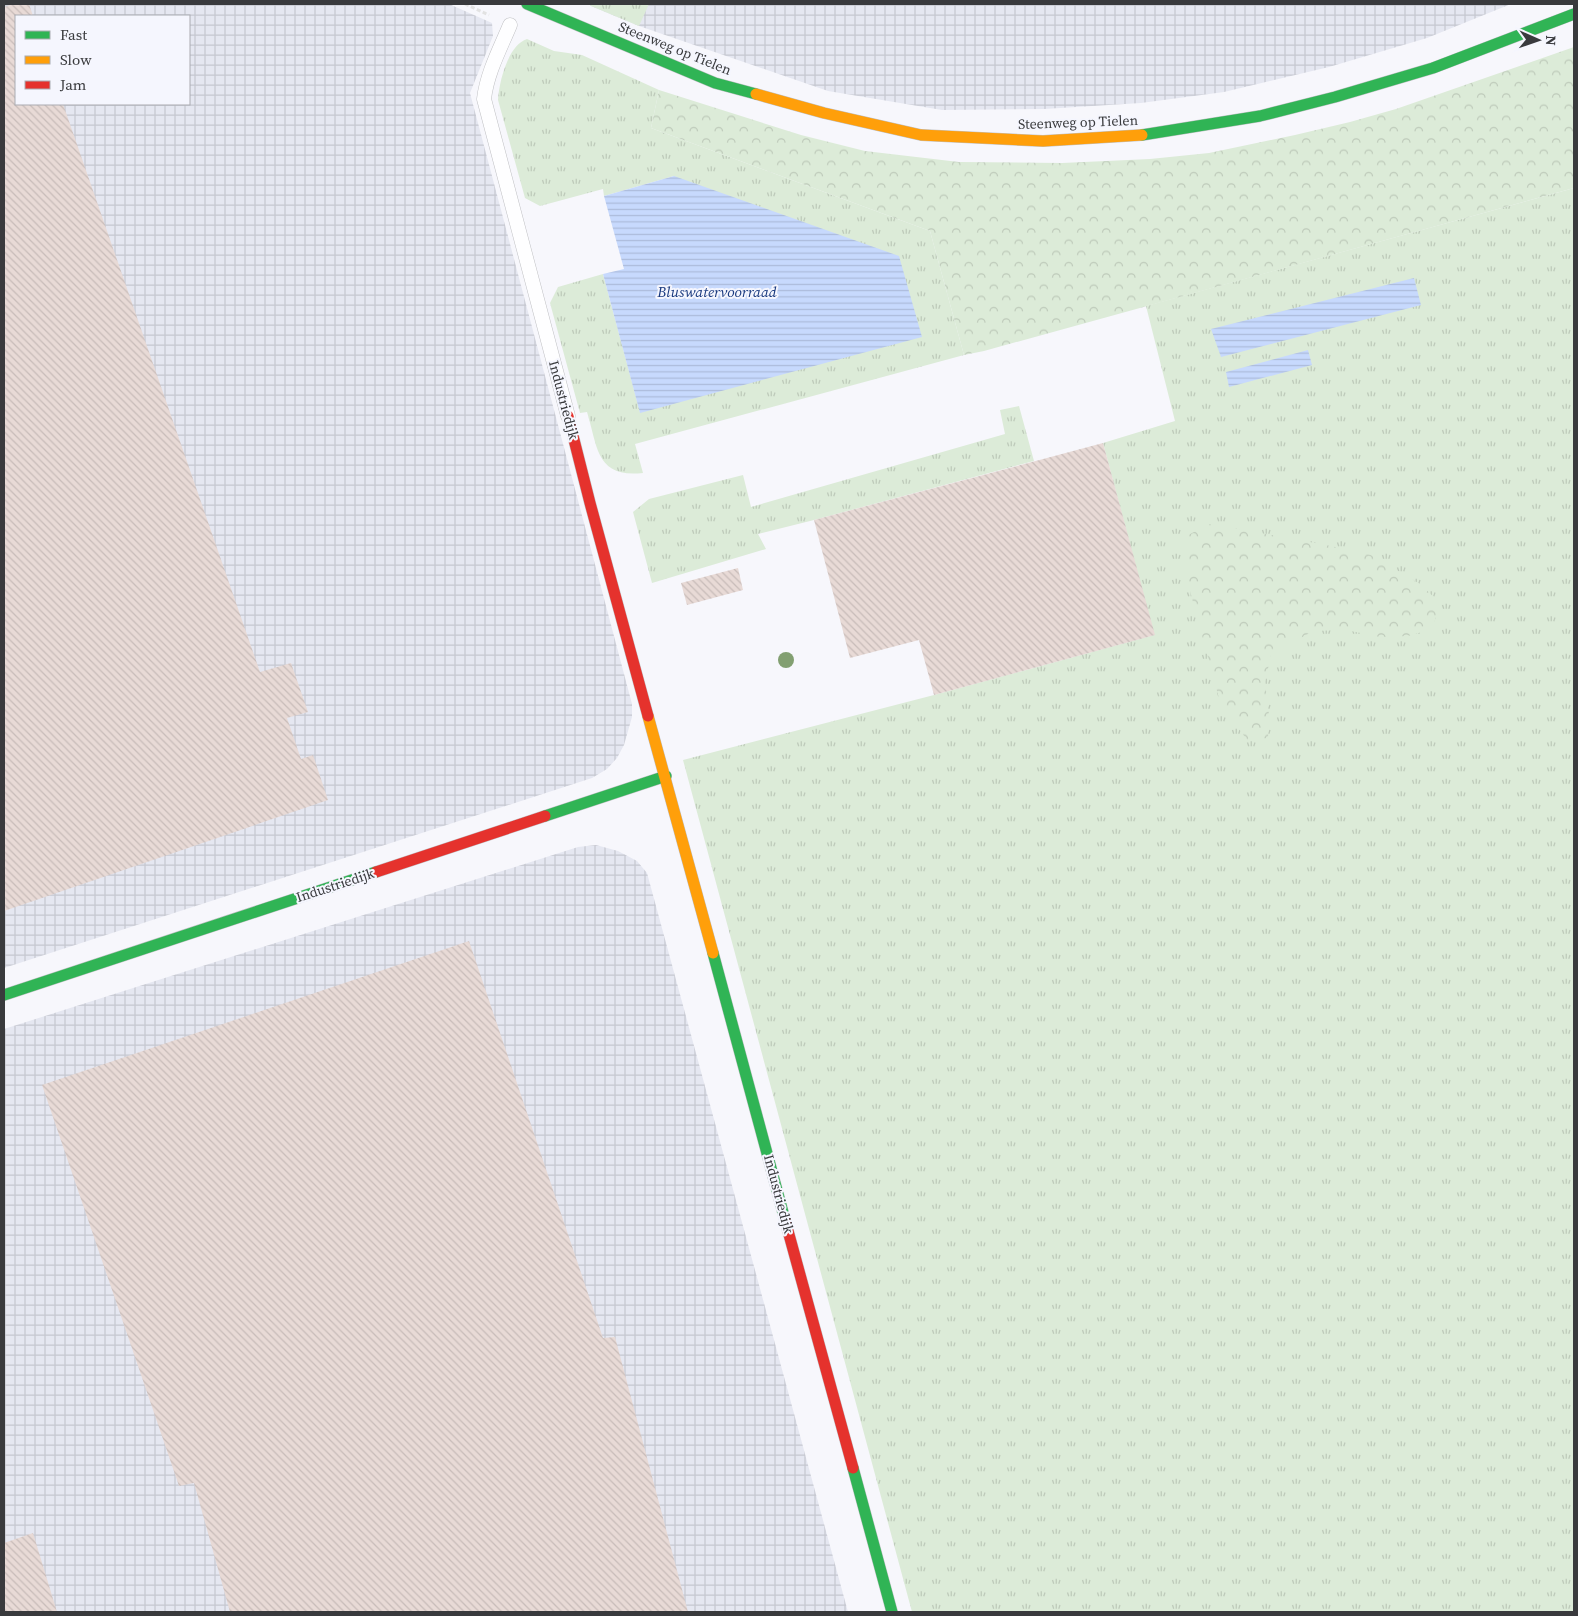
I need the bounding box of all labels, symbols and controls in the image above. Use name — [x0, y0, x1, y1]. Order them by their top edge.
legend — [15, 15, 190, 105]
north arrow — [1513, 15, 1563, 65]
street label: Steenweg op Tielen — [616, 16, 735, 80]
text: Fast — [60, 24, 87, 45]
text: N — [1541, 35, 1561, 46]
text: Slow — [60, 49, 92, 70]
text: Jam — [59, 74, 87, 95]
street label: Steenweg op Tielen — [1018, 110, 1139, 134]
water label: Bluswatervoorraad — [656, 281, 777, 302]
street label: Industriedijk — [544, 358, 584, 442]
street label: Industriedijk — [293, 863, 377, 907]
street label: Industriedijk — [759, 1152, 799, 1236]

